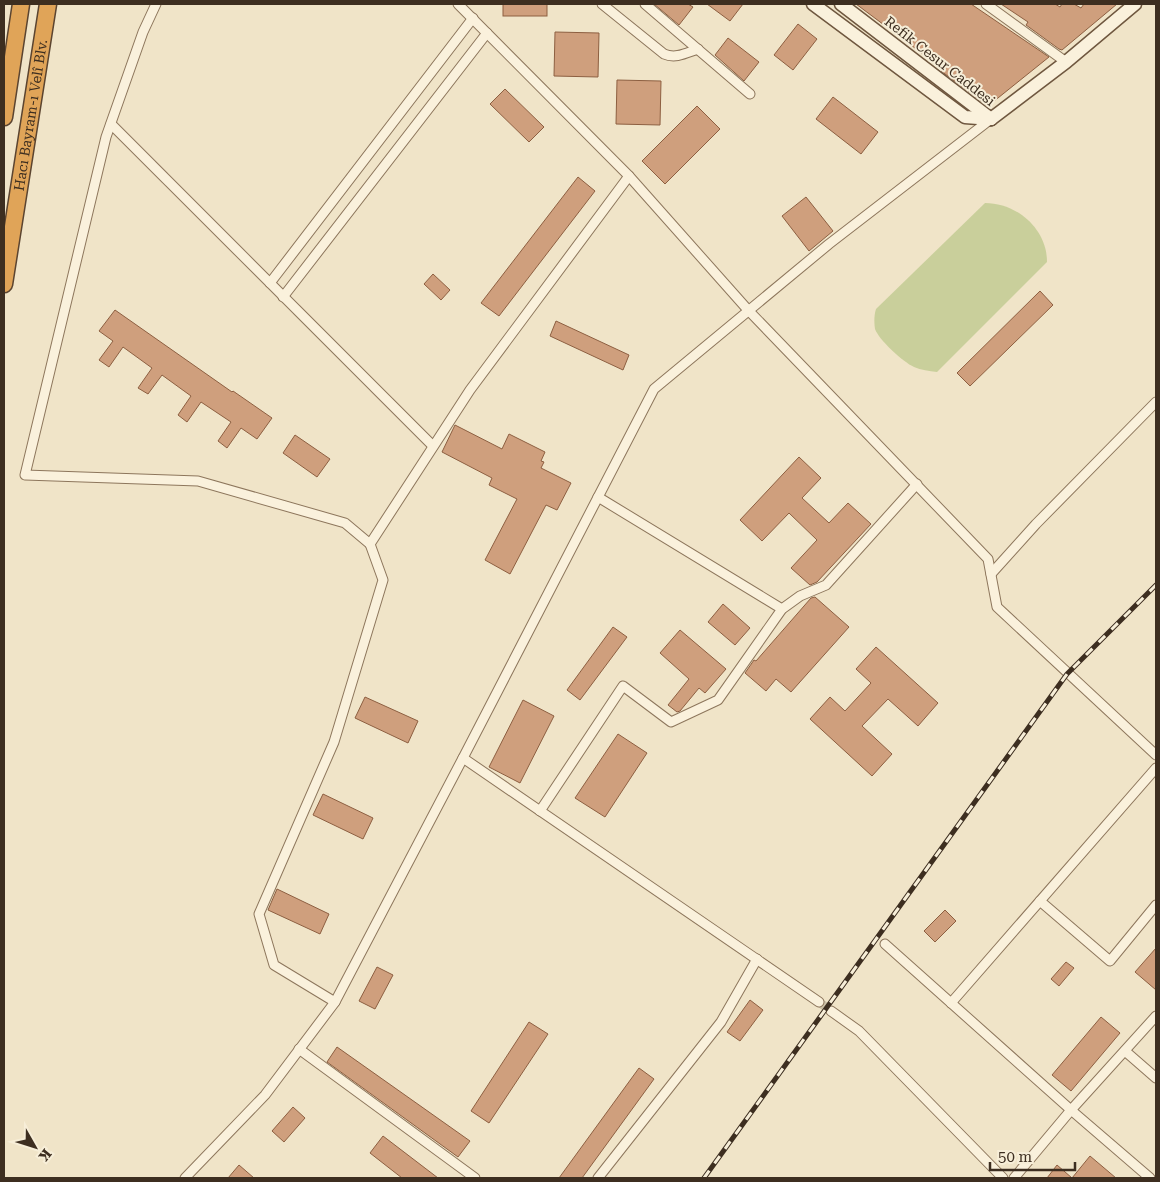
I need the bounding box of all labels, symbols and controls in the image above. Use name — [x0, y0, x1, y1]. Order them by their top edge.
street label: Refik Cesur Caddesi — [882, 13, 999, 109]
street label: Hacı Bayram-ı Velî Blv. — [11, 38, 50, 192]
north arrow — [10, 1122, 60, 1172]
scale bar — [990, 1140, 1075, 1172]
text: K — [35, 1146, 55, 1164]
text: 50 m — [998, 1148, 1033, 1166]

